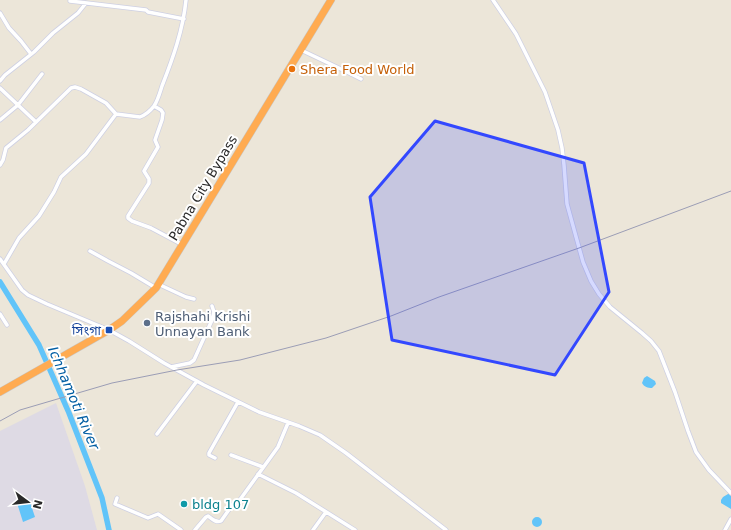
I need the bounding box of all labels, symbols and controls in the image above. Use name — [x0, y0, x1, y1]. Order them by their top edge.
place label: Shera Food World — [300, 62, 415, 77]
marker: Shera Food World — [287, 64, 297, 74]
street label: Pabna City Bypass — [166, 133, 240, 243]
place label: Rajshahi Krishi Unnayan Bank — [155, 309, 250, 339]
marker: Rajshahi Krishi Unnayan Bank — [142, 318, 152, 328]
place label: সিংগা — [71, 323, 102, 338]
marker: সিংগা — [104, 325, 114, 335]
water label: Ichhamoti River — [45, 344, 103, 453]
north arrow — [8, 482, 48, 522]
place label: bldg 107 — [192, 497, 249, 512]
text: N — [30, 498, 45, 511]
marker: bldg 107 — [179, 499, 189, 509]

